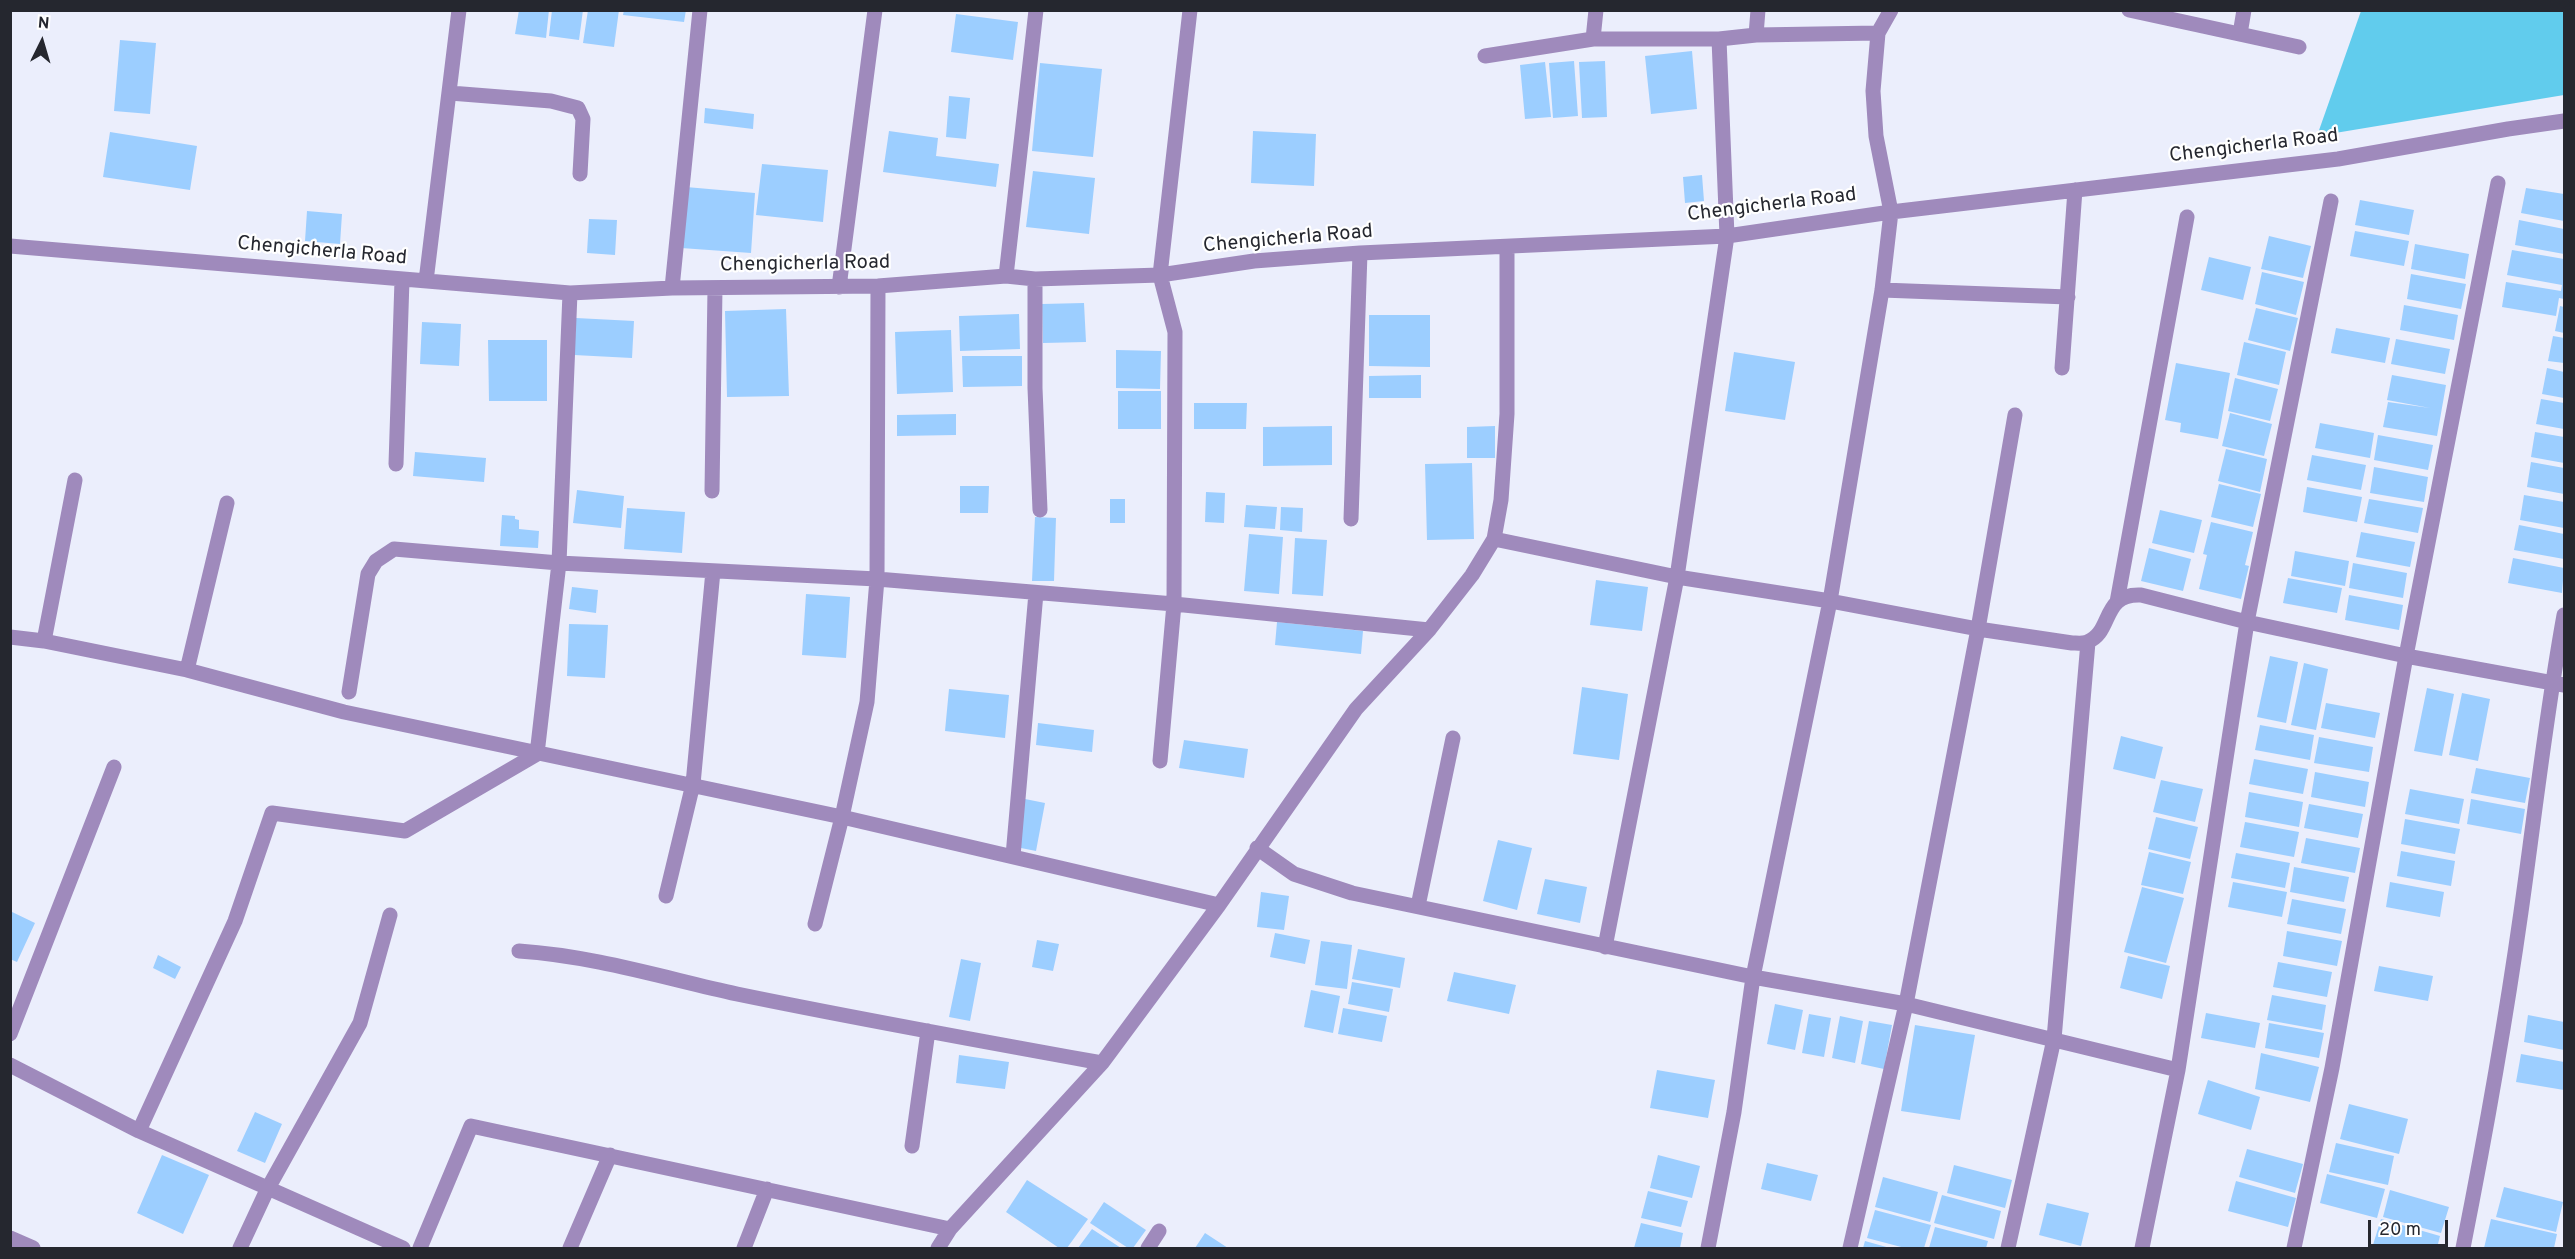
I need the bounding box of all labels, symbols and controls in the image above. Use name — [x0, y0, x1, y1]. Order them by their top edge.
north arrow — [12, 12, 72, 72]
text: N — [37, 14, 50, 35]
street label: Chengicherla Road — [2168, 125, 2340, 169]
street label: Chengicherla Road — [1686, 184, 1858, 228]
street label: Chengicherla Road — [1202, 221, 1374, 259]
street label: Chengicherla Road — [236, 233, 408, 271]
street label: Chengicherla Road — [720, 252, 890, 278]
scale bar — [2371, 1208, 2450, 1246]
text: 20 m — [2379, 1219, 2421, 1242]

